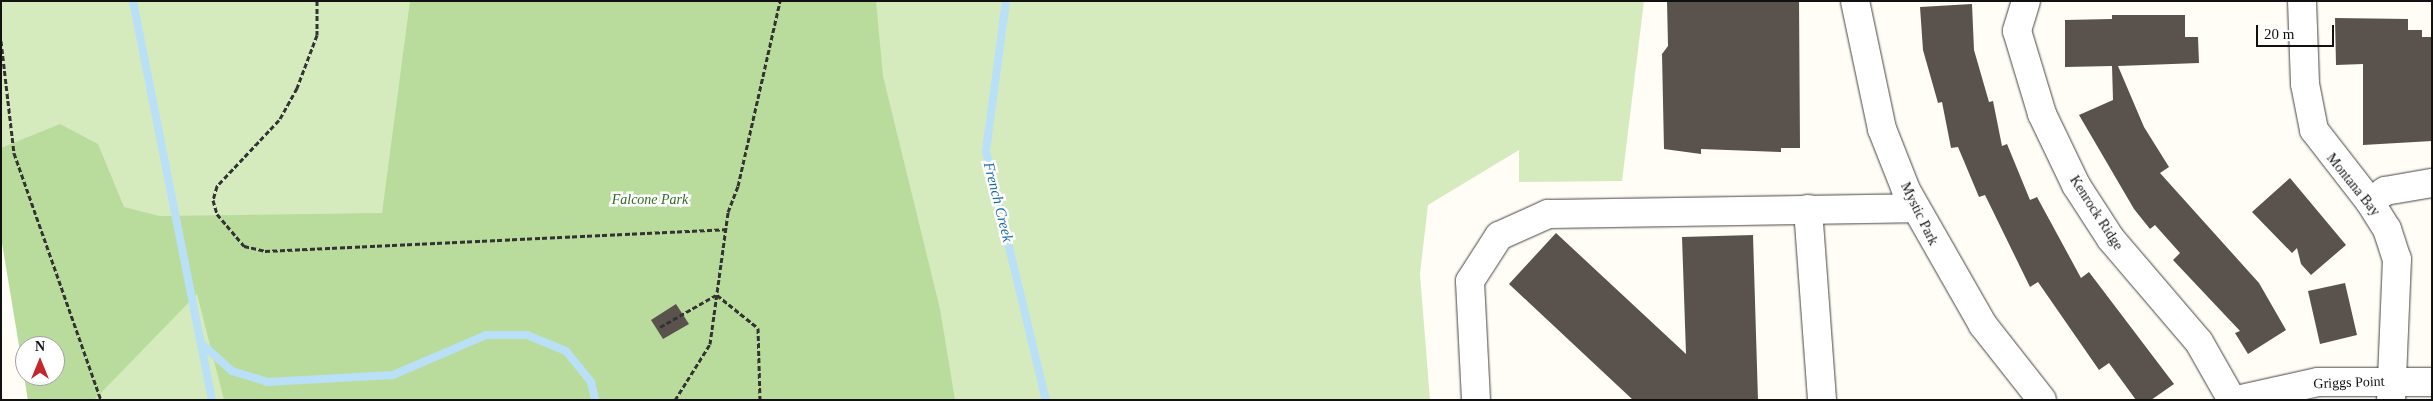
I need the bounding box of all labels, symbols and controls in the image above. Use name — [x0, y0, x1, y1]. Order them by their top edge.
scale bar — [2258, 15, 2336, 47]
text: 20 m — [2264, 26, 2294, 42]
street label: Montana Bay — [2323, 150, 2383, 220]
water label: French Creek — [979, 160, 1017, 244]
street label: Kenrock Ridge — [2066, 173, 2126, 253]
street label: Mystic Park — [1897, 180, 1941, 248]
park label: Falcone Park — [612, 192, 688, 208]
north arrow — [15, 336, 65, 386]
text: N — [35, 339, 45, 354]
street label: Griggs Point — [2313, 373, 2385, 393]

